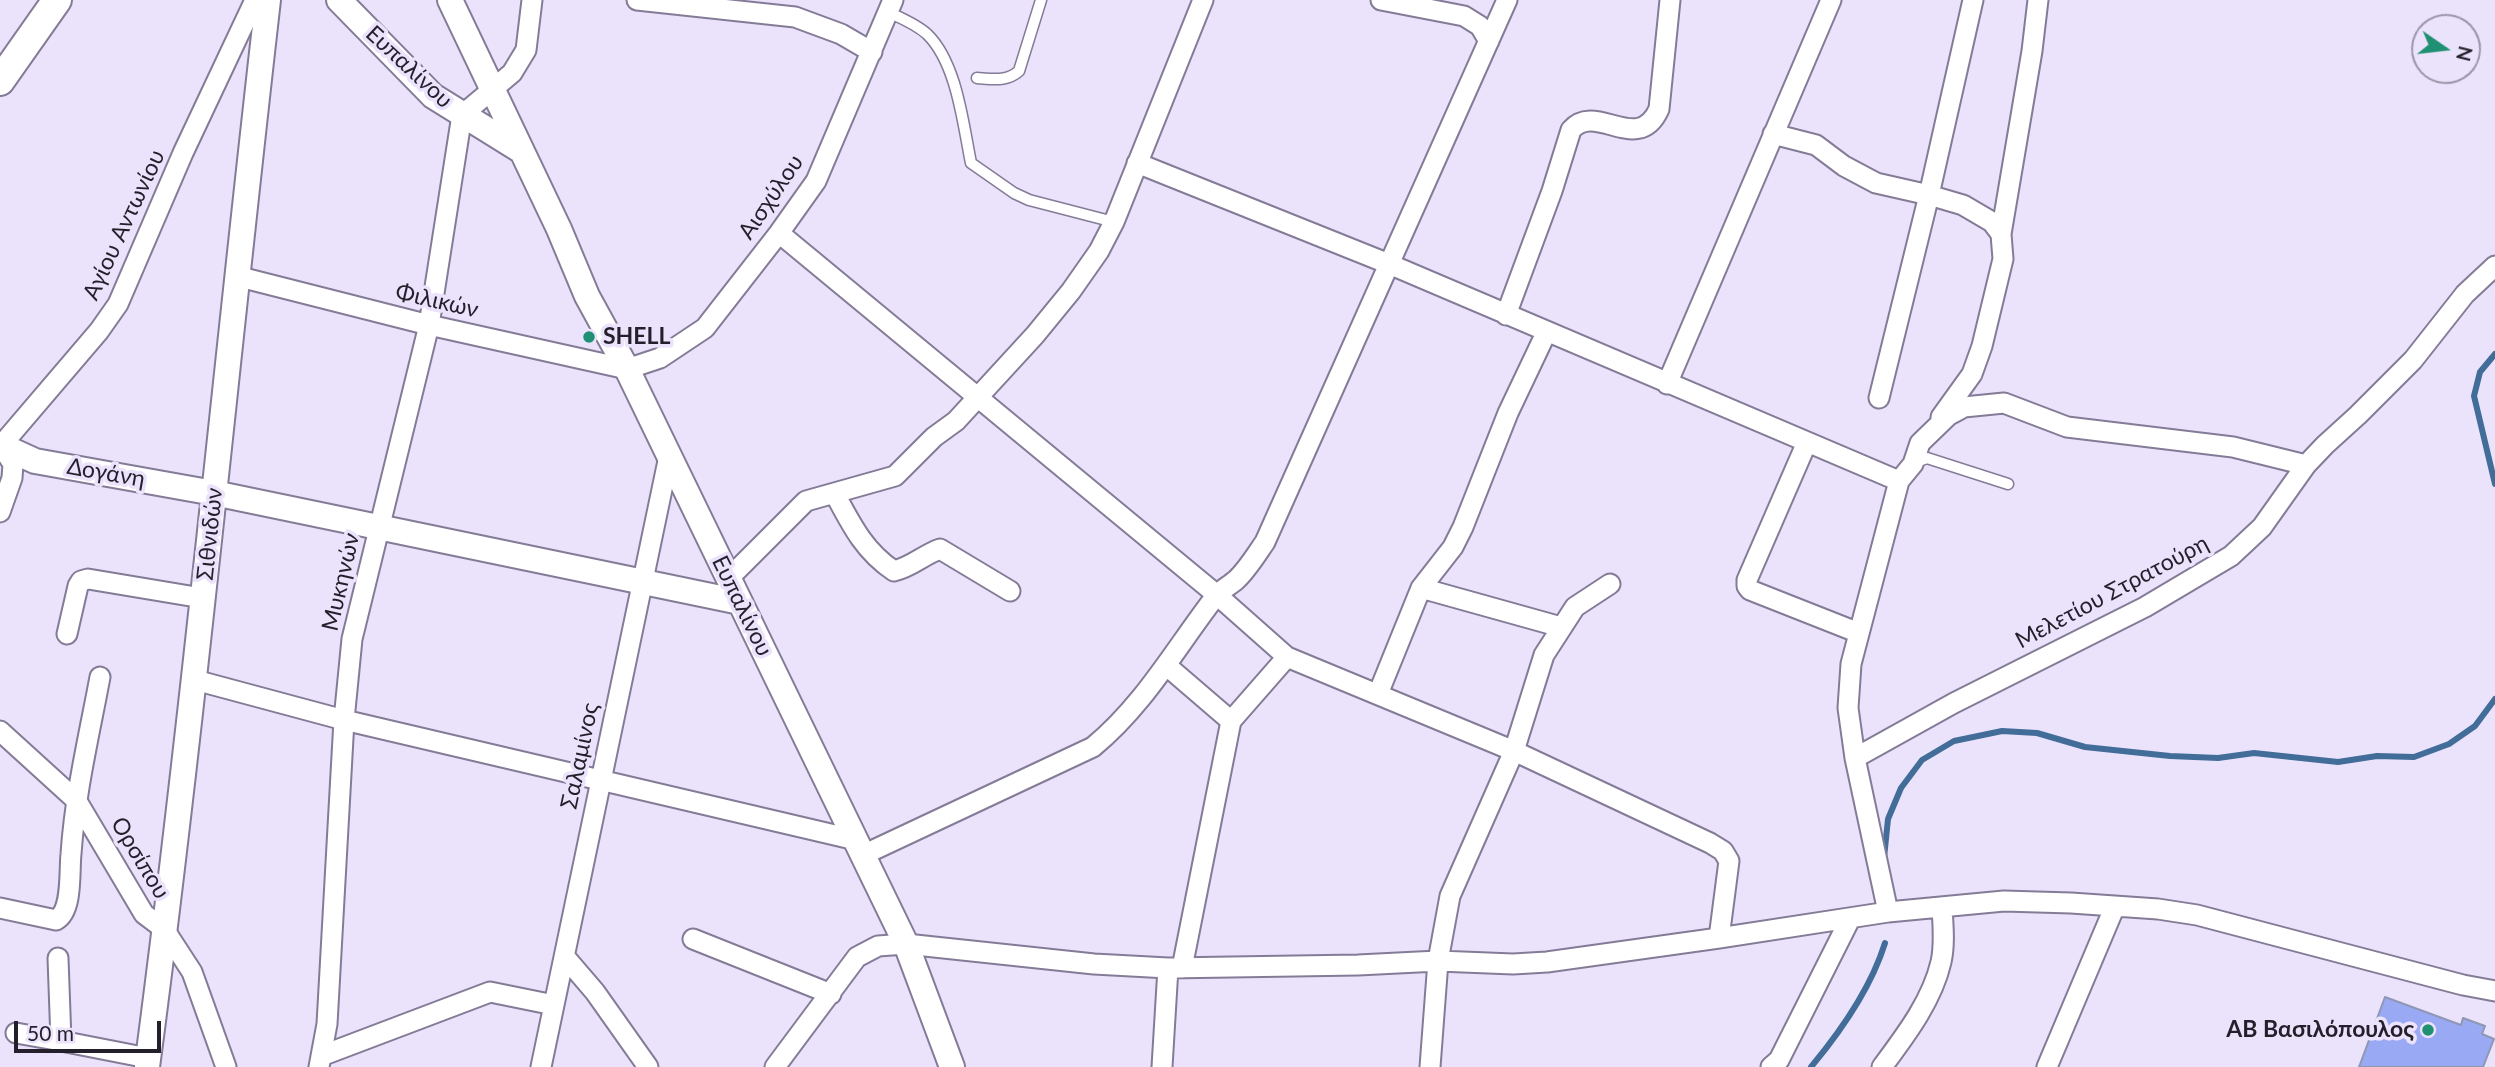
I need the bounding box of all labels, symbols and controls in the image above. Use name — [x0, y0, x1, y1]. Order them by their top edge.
north arrow — [2411, 14, 2481, 84]
street label: Ευπαλίνου — [360, 20, 458, 114]
text: N — [2452, 44, 2478, 64]
street label: Αγίου Αντωνίου — [77, 146, 171, 304]
street label: Αισχύλου — [733, 149, 809, 245]
street label: Φιλικών — [393, 278, 481, 324]
place label: SHELL — [603, 323, 670, 351]
marker: SHELL — [581, 329, 597, 345]
street label: Δογάνη — [65, 453, 147, 493]
street label: Σιθνιδών — [191, 486, 229, 582]
street label: Μελετίου Στρατούρη — [2011, 529, 2213, 655]
street label: Μυκηνών — [316, 530, 366, 634]
street label: Ευπαλίνου — [706, 551, 778, 661]
street label: Σαλαμίνος — [555, 701, 605, 811]
street label: Ορσίπου — [105, 812, 175, 904]
scale bar — [18, 1007, 164, 1052]
place label: ΑΒ Βασιλόπουλος — [2226, 1016, 2414, 1044]
text: 50 m — [27, 1020, 74, 1045]
marker: ΑΒ Βασιλόπουλος — [2420, 1022, 2436, 1038]

